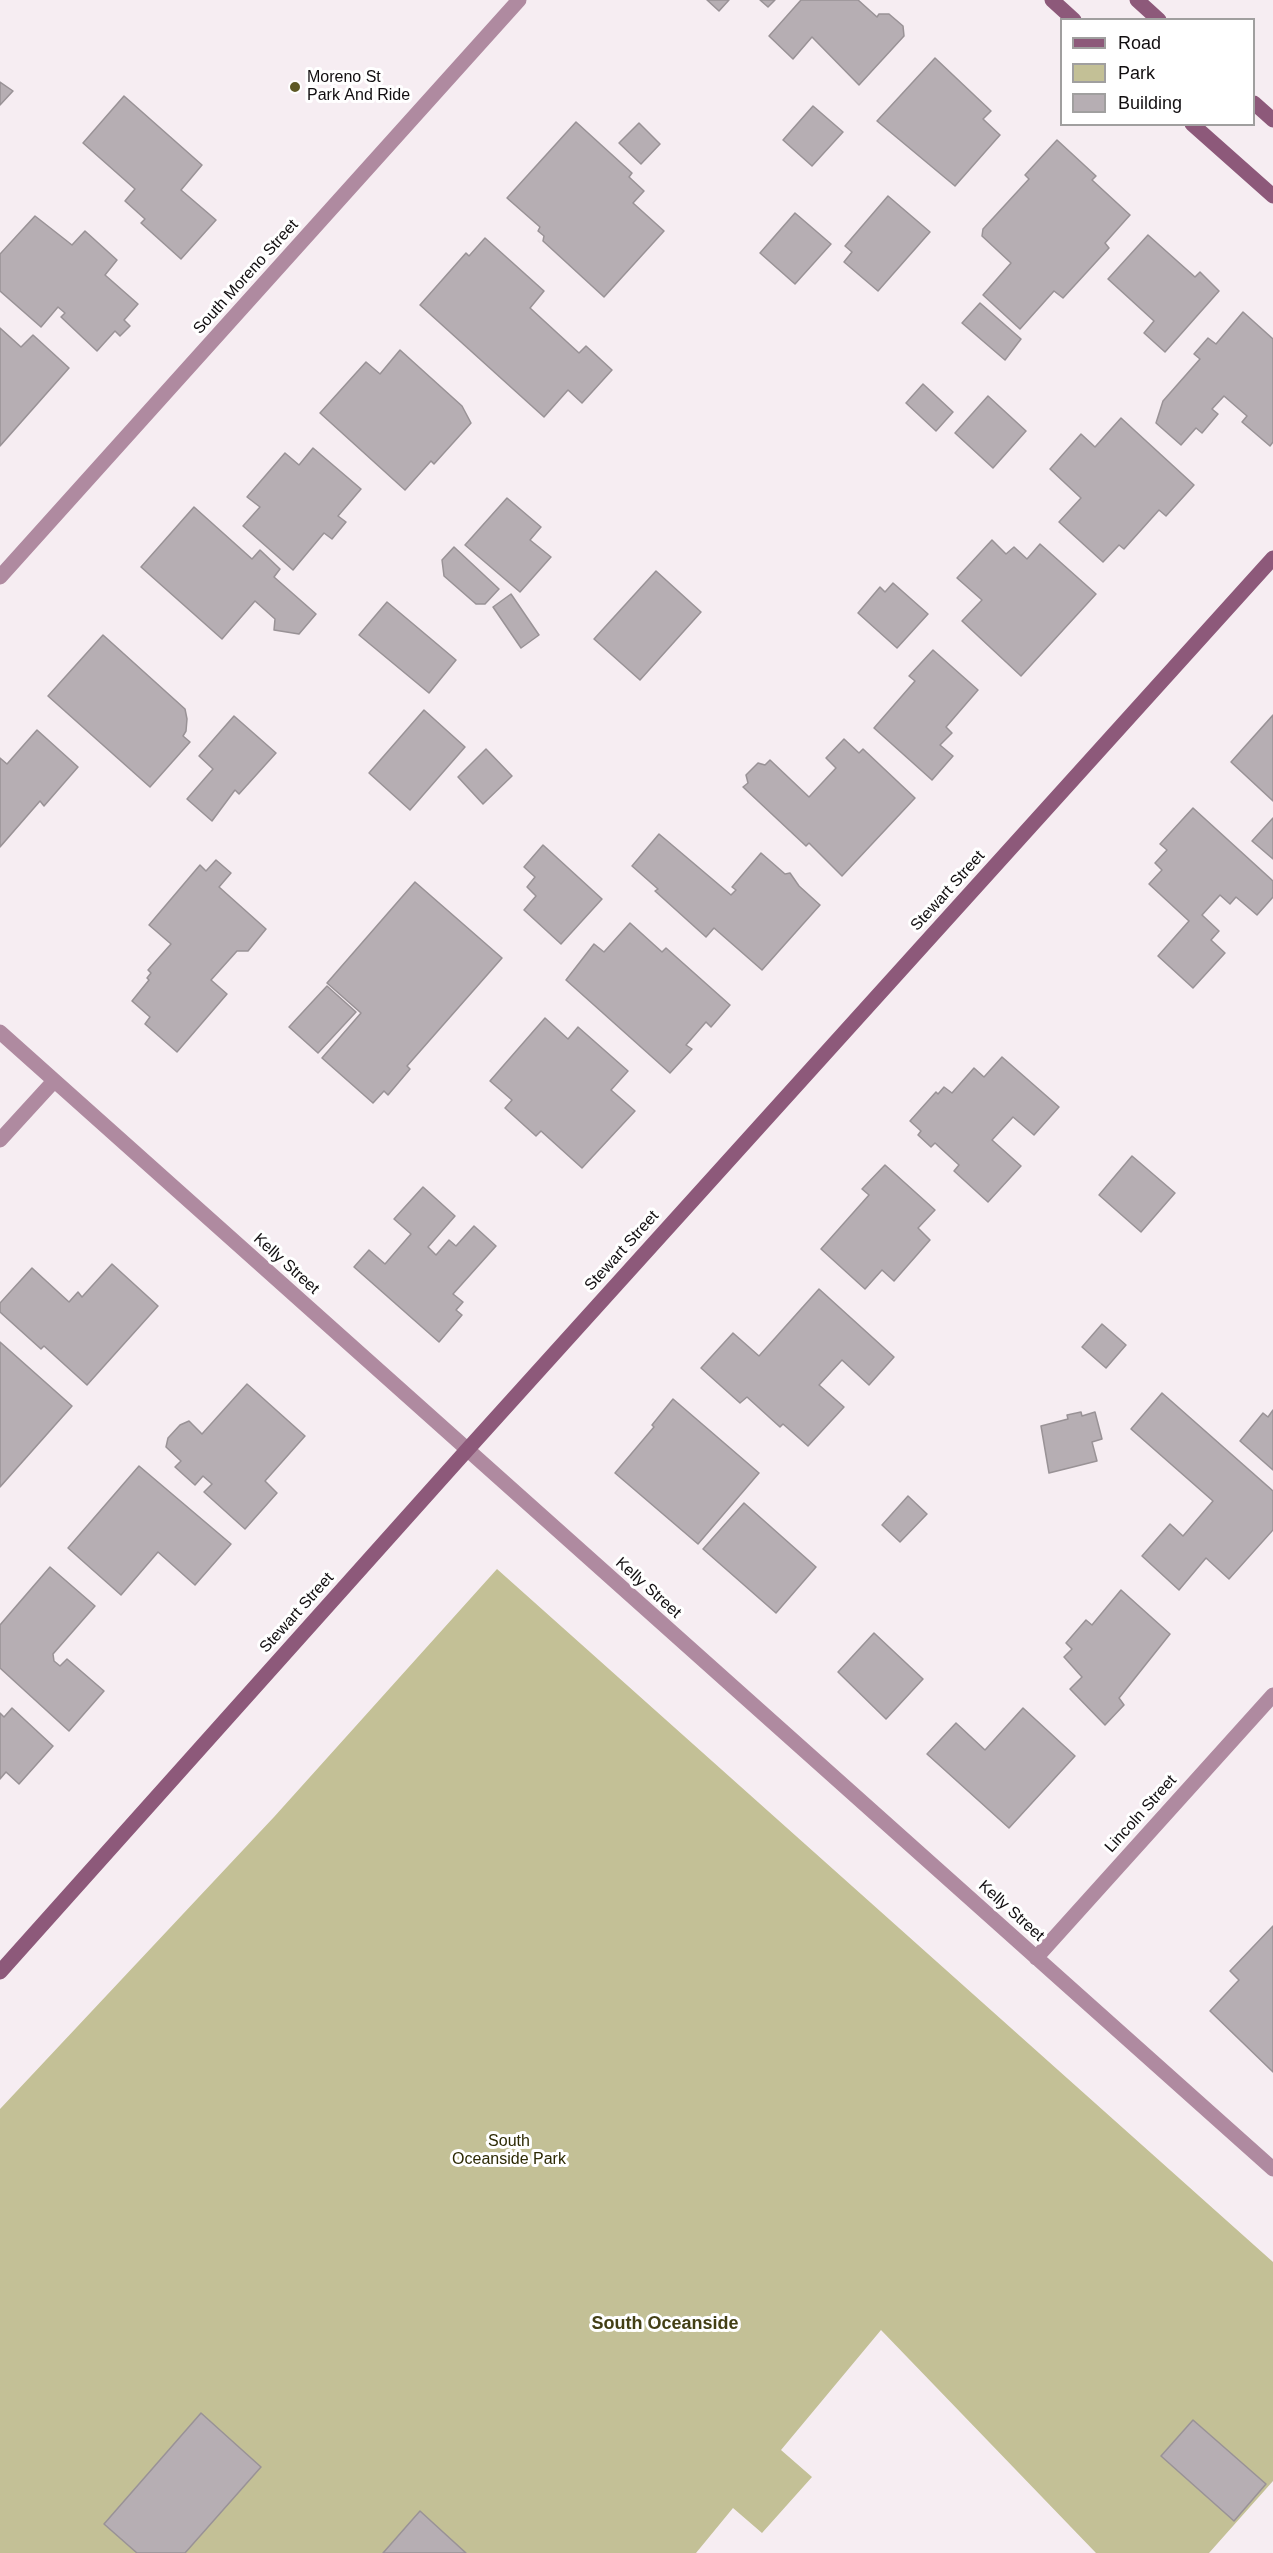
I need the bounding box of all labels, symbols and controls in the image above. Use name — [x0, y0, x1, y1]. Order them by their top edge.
legend — [1060, 18, 1255, 126]
text: Road — [1118, 33, 1161, 53]
text: Park — [1118, 63, 1155, 83]
place label: Moreno St Park And Ride — [307, 68, 410, 106]
marker: Moreno St Park And Ride — [288, 80, 302, 94]
text: Building — [1118, 93, 1182, 113]
street label: South Moreno Street — [189, 216, 303, 338]
street label: Stewart Street — [907, 847, 989, 935]
street label: Stewart Street — [581, 1207, 663, 1295]
street label: Kelly Street — [249, 1229, 323, 1299]
street label: Kelly Street — [611, 1553, 685, 1623]
street label: Stewart Street — [256, 1569, 338, 1657]
street label: Lincoln Street — [1101, 1771, 1181, 1857]
street label: Kelly Street — [974, 1876, 1048, 1946]
park label: South Oceanside Park — [452, 2132, 566, 2170]
district label: South Oceanside — [591, 2313, 739, 2335]

